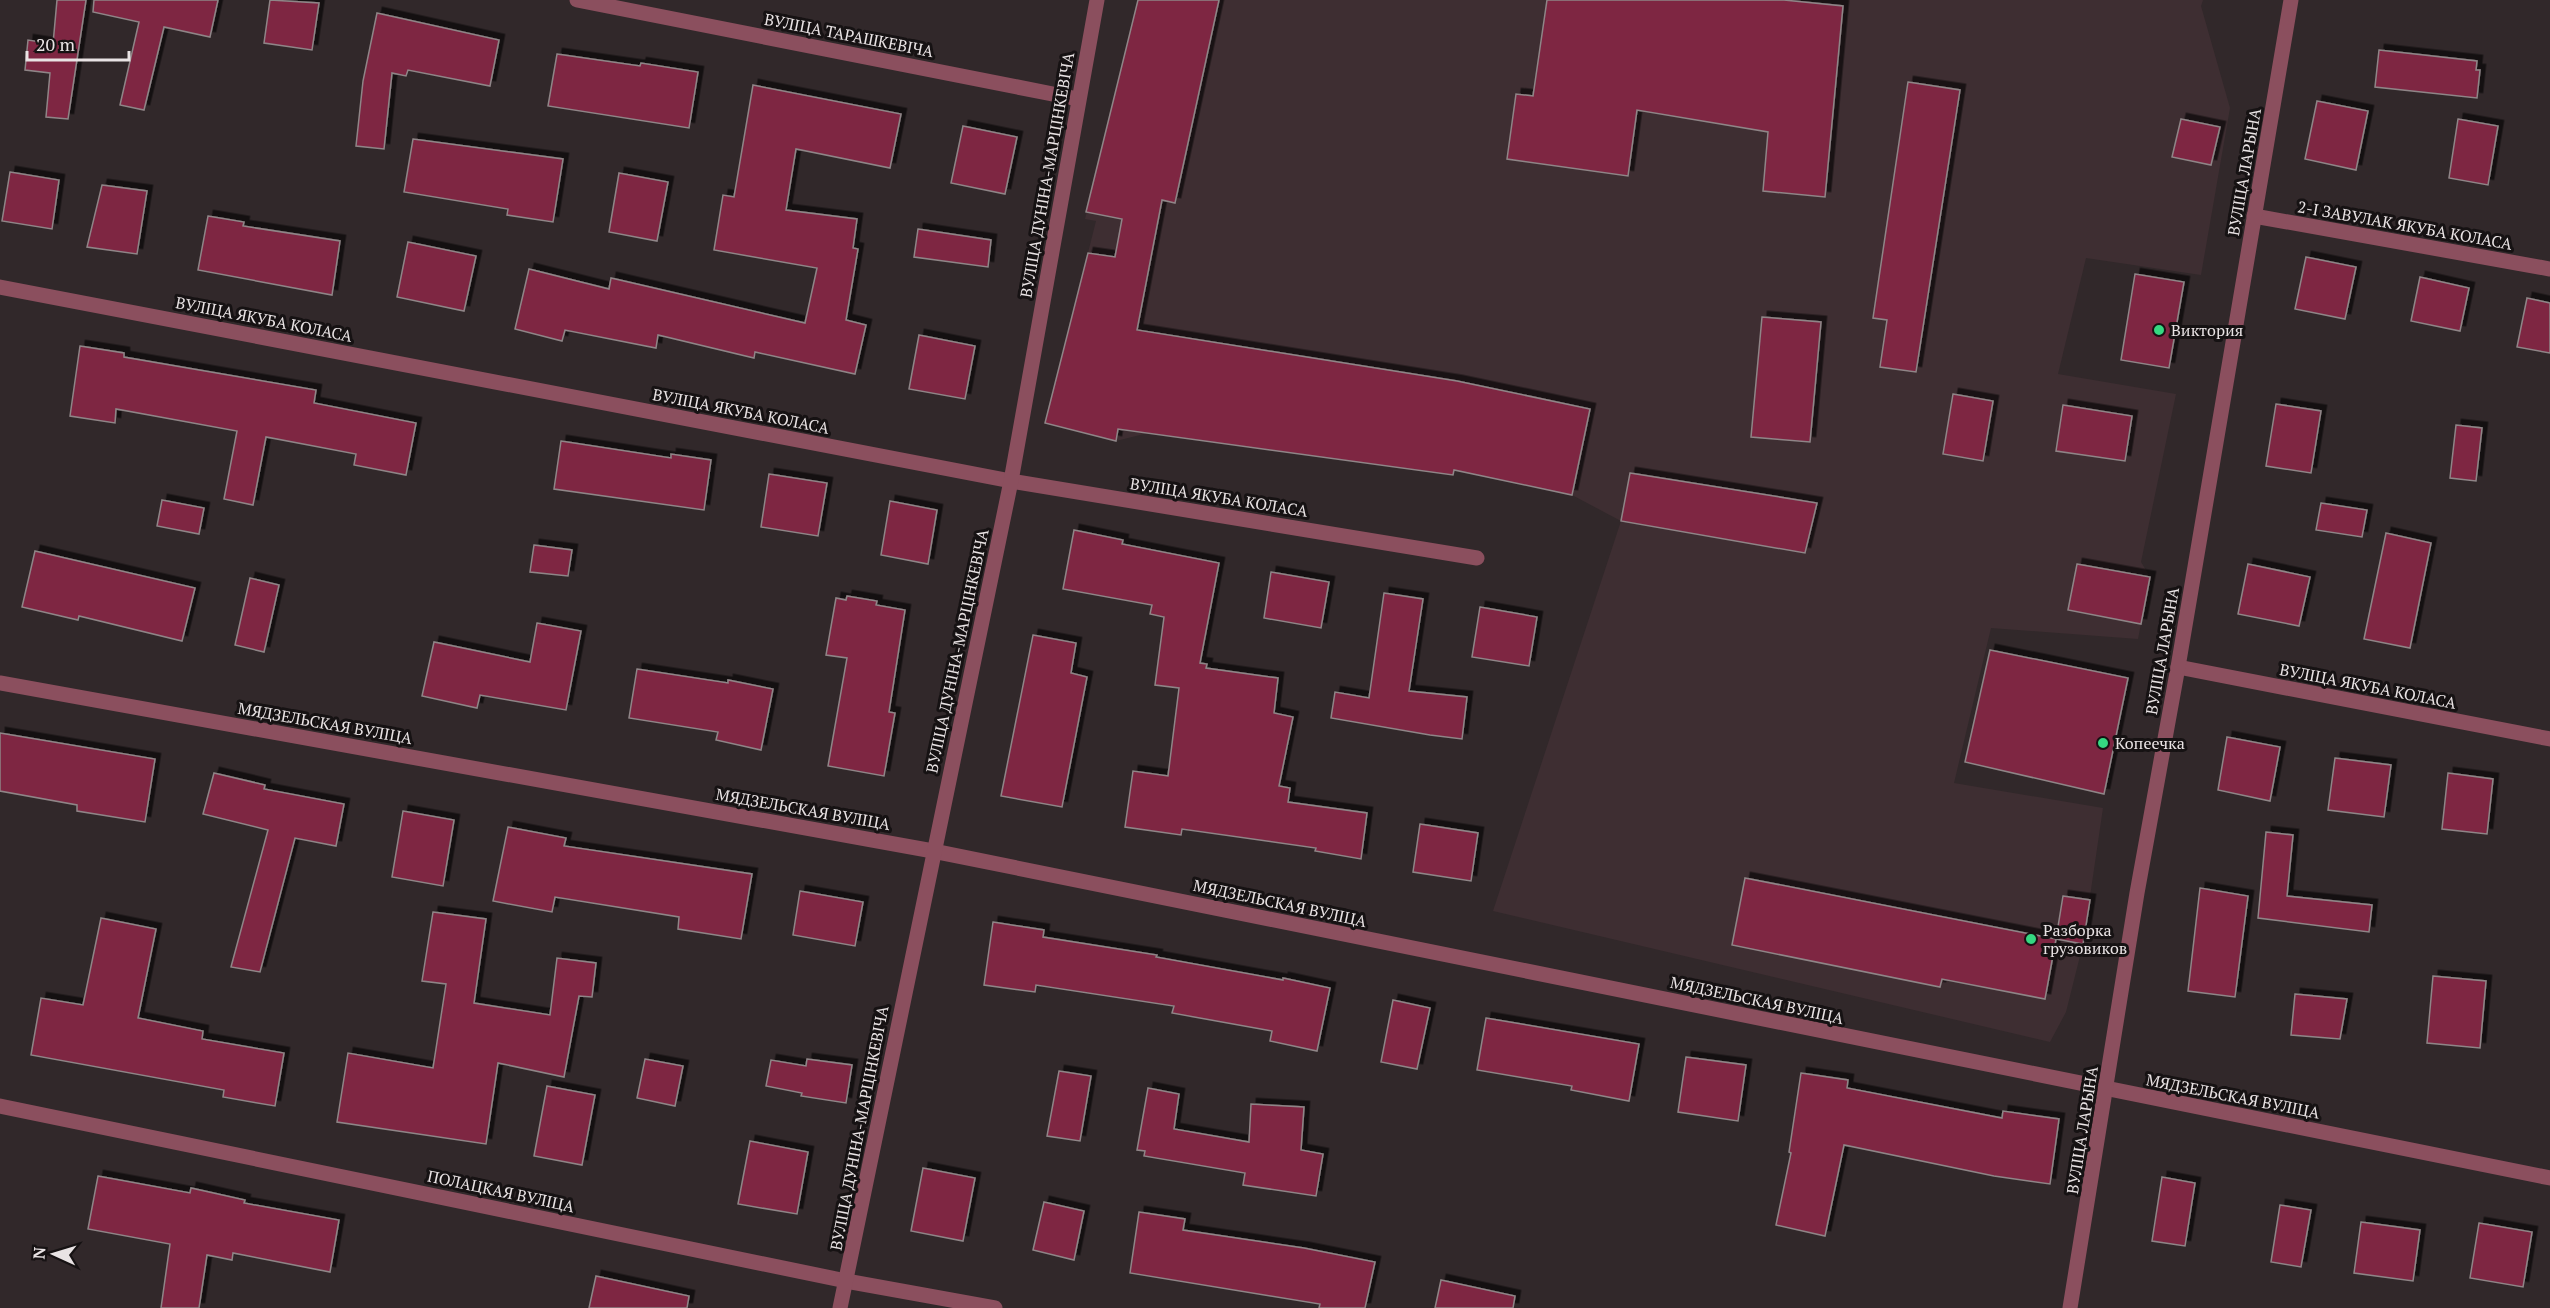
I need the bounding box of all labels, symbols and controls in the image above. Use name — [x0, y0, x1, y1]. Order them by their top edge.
street label: ВУЛІЦА ТАРАШКЕВІЧА — [762, 8, 936, 62]
scale bar — [27, 24, 129, 62]
text: 20 m — [36, 32, 76, 56]
street label: ВУЛІЦА ДУНІНА-МАРЦІНКЕВІЧА — [1015, 51, 1079, 299]
street label: ВУЛІЦА ЛАРЫНА — [2222, 106, 2266, 237]
street label: 2-І ЗАВУЛАК ЯКУБА КОЛАСА — [2296, 195, 2514, 255]
street label: ВУЛІЦА ЯКУБА КОЛАСА — [174, 291, 354, 347]
place label: Виктория — [2171, 319, 2243, 341]
marker: Виктория — [2152, 323, 2166, 337]
street label: ВУЛІЦА ЯКУБА КОЛАСА — [651, 383, 831, 439]
street label: ВУЛІЦА ЯКУБА КОЛАСА — [1129, 472, 1309, 522]
street label: ВУЛІЦА ДУНІНА-МАРЦІНКЕВІЧА — [920, 527, 994, 775]
street label: ВУЛІЦА ЛАРЫНА — [2140, 585, 2184, 716]
street label: ВУЛІЦА ЯКУБА КОЛАСА — [2278, 658, 2458, 714]
street label: МЯДЗЕЛЬСКАЯ ВУЛІЦА — [236, 697, 414, 749]
place label: Копеечка — [2115, 732, 2185, 754]
marker: Копеечка — [2096, 736, 2110, 750]
street label: МЯДЗЕЛЬСКАЯ ВУЛІЦА — [714, 783, 892, 835]
street label: МЯДЗЕЛЬСКАЯ ВУЛІЦА — [1191, 874, 1369, 932]
place label: Разборка грузовиков — [2043, 919, 2127, 959]
marker: Разборка грузовиков — [2024, 932, 2038, 946]
street label: МЯДЗЕЛЬСКАЯ ВУЛІЦА — [1668, 971, 1846, 1029]
street label: ВУЛІЦА ДУНІНА-МАРЦІНКЕВІЧА — [824, 1004, 894, 1252]
street label: ВУЛІЦА ЛАРЫНА — [2061, 1064, 2103, 1195]
street label: МЯДЗЕЛЬСКАЯ ВУЛІЦА — [2144, 1068, 2322, 1124]
street label: ПОЛАЦКАЯ ВУЛІЦА — [426, 1165, 577, 1217]
north arrow — [24, 1224, 84, 1284]
text: N — [28, 1246, 50, 1260]

